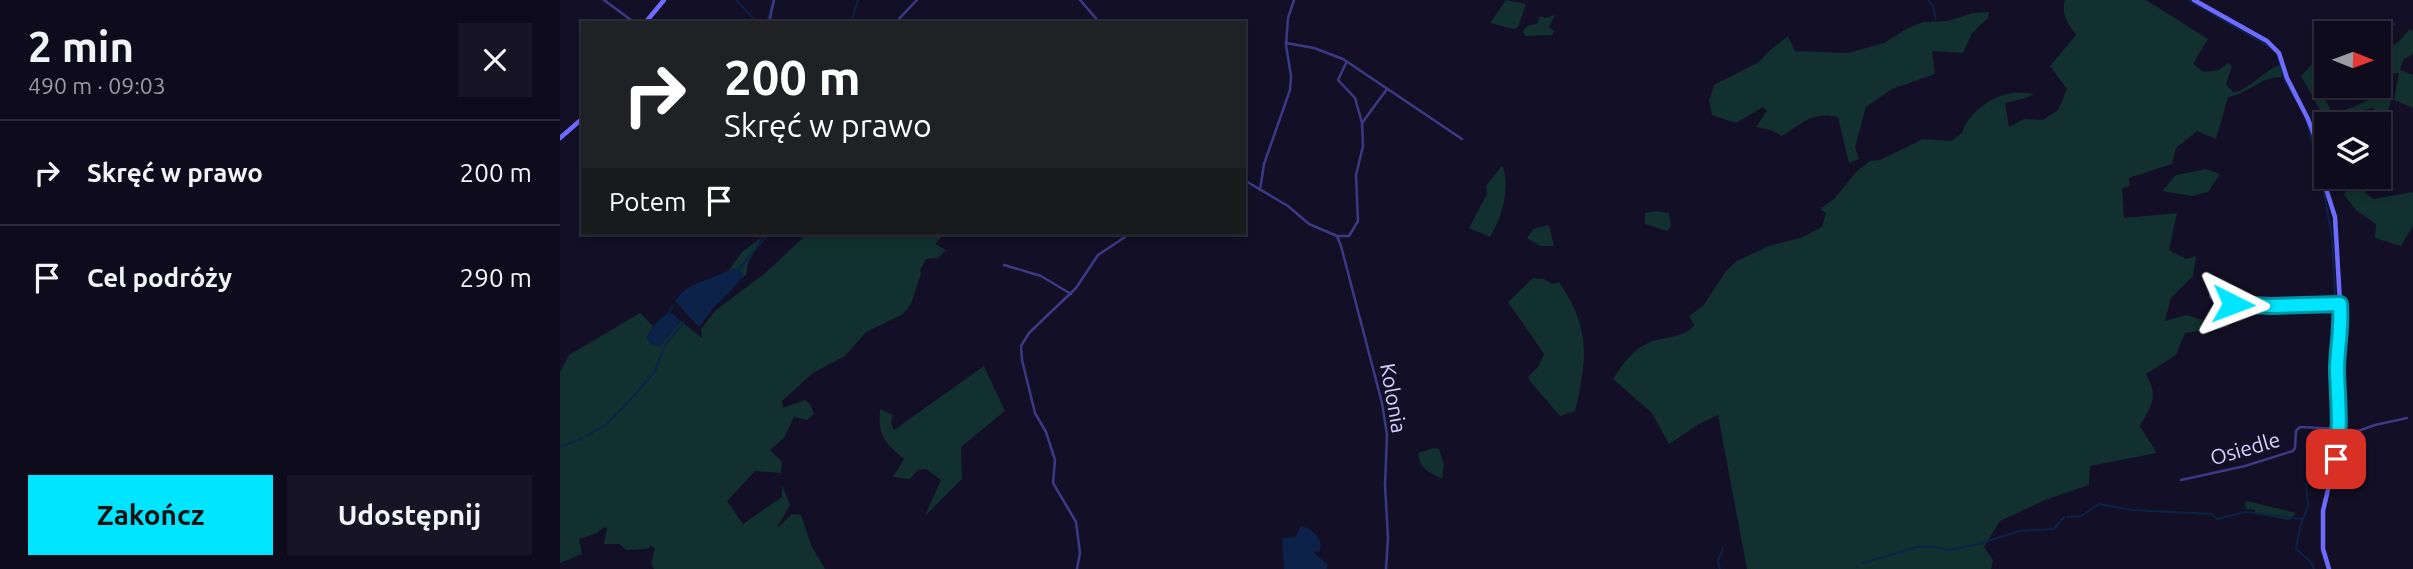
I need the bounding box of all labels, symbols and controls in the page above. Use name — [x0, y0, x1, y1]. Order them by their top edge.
north arrow — [2314, 21, 2390, 98]
map controls — [2314, 21, 2391, 189]
text: 2 min — [28, 23, 134, 70]
button: close — [458, 23, 532, 97]
icon: right — [609, 49, 700, 140]
text: 200 m — [724, 49, 861, 104]
text: 490 m · 09:03 — [28, 73, 166, 98]
text: Skręć w prawo — [724, 107, 932, 143]
button: layers — [2314, 112, 2391, 189]
icon: right — [28, 154, 66, 192]
text: Skręć w prawo — [87, 158, 263, 187]
text: 200 m — [460, 158, 532, 187]
icon: arrive — [700, 182, 738, 220]
text: Potem — [609, 187, 686, 216]
icon: arrive — [28, 259, 66, 297]
text: Cel podróży — [87, 263, 232, 292]
text: 290 m — [460, 263, 532, 292]
position arrow — [2196, 267, 2270, 341]
street label: Kolonia — [1376, 361, 1412, 435]
street label: Osiedle — [2207, 427, 2283, 469]
pin — [2306, 429, 2366, 489]
icon: arrive — [2317, 440, 2355, 478]
button: Zakończ — [28, 475, 273, 555]
button: Udostępnij — [287, 475, 532, 555]

